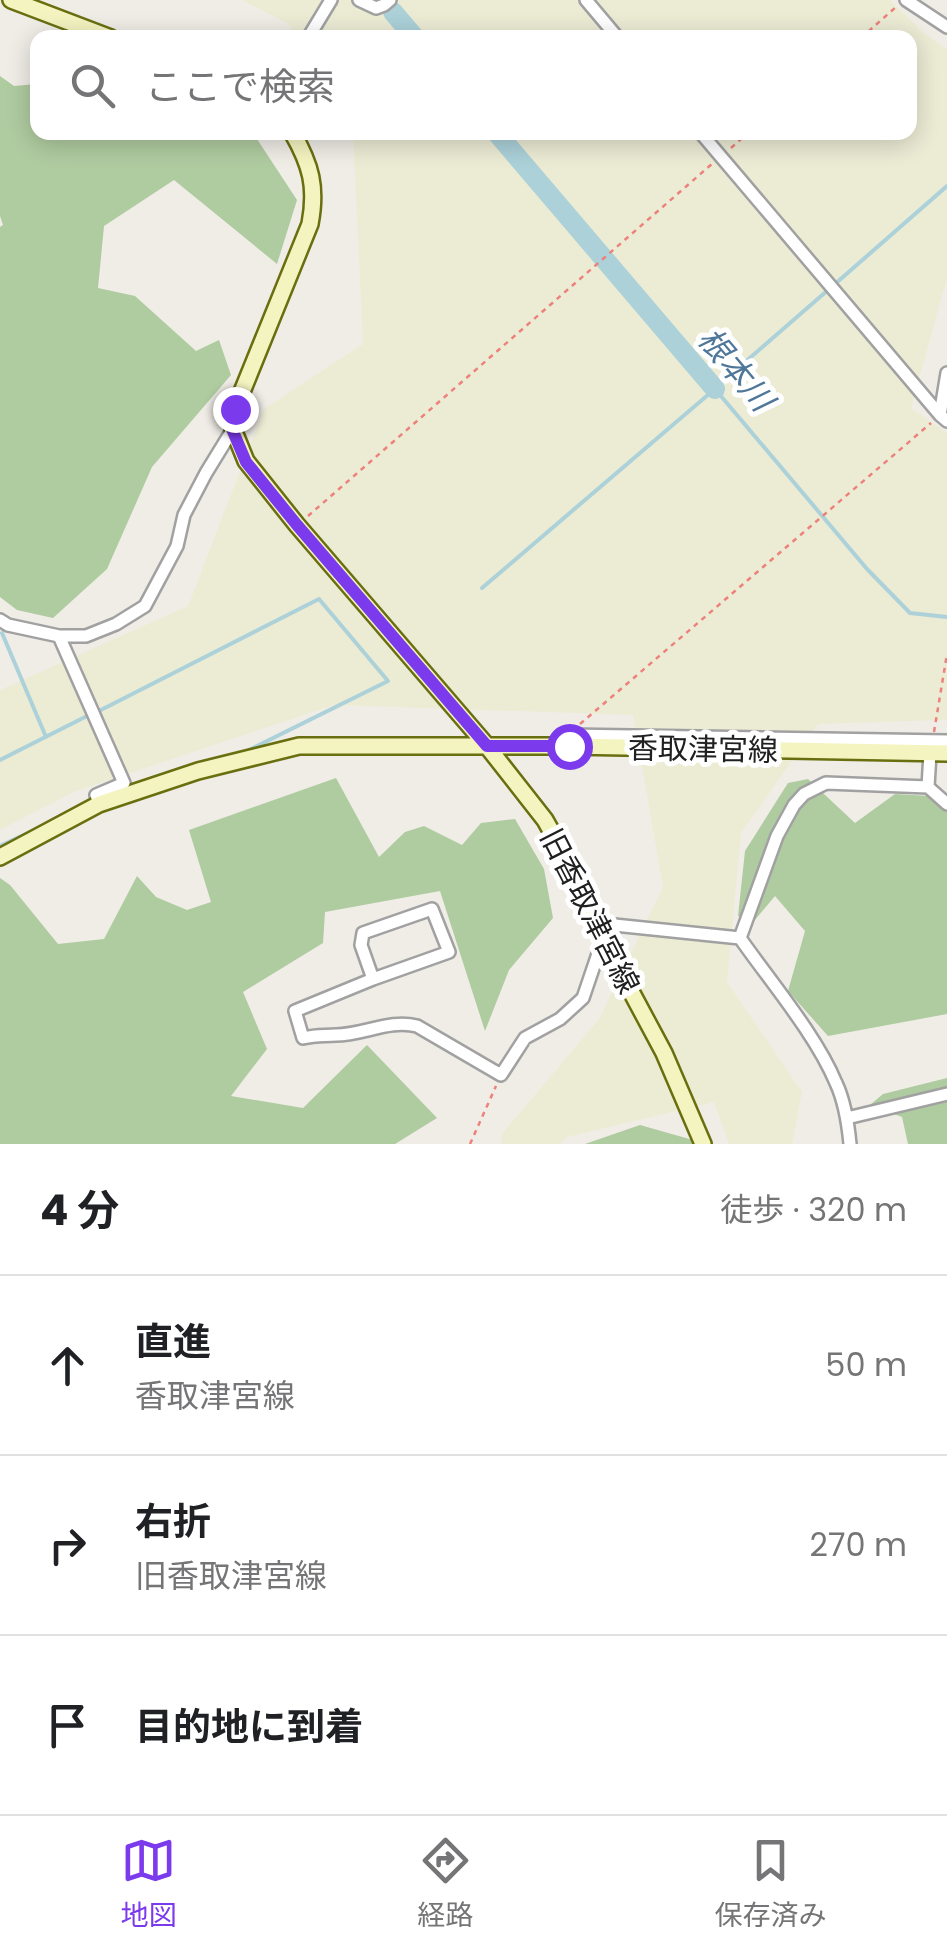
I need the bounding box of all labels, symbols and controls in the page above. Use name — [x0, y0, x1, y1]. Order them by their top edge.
search box — [30, 30, 917, 140]
icon: search — [65, 58, 120, 113]
text: ここで検索 — [145, 60, 335, 113]
water label: 根本川 — [688, 318, 786, 423]
route end — [213, 387, 259, 433]
route start — [547, 724, 593, 770]
street label: 香取津宮線 — [628, 726, 778, 772]
street label: 旧香取津宮線 — [530, 821, 650, 1001]
text: 4 分 — [40, 1181, 119, 1240]
text: 徒歩 · 320 m — [720, 1187, 907, 1232]
text: 直進 — [135, 1315, 211, 1368]
icon: ahead — [40, 1338, 95, 1393]
text: 50 m — [825, 1342, 907, 1387]
text: 香取津宮線 — [135, 1373, 295, 1418]
text: 右折 — [135, 1495, 211, 1548]
icon: right — [40, 1518, 95, 1573]
text: 270 m — [810, 1522, 907, 1567]
text: 旧香取津宮線 — [135, 1553, 327, 1598]
icon: arrive — [40, 1698, 95, 1753]
text: 目的地に到着 — [135, 1700, 363, 1753]
tab: 地図 — [120, 1833, 177, 1937]
tab: 経路 — [417, 1833, 474, 1937]
tab: 保存済み — [714, 1833, 827, 1937]

